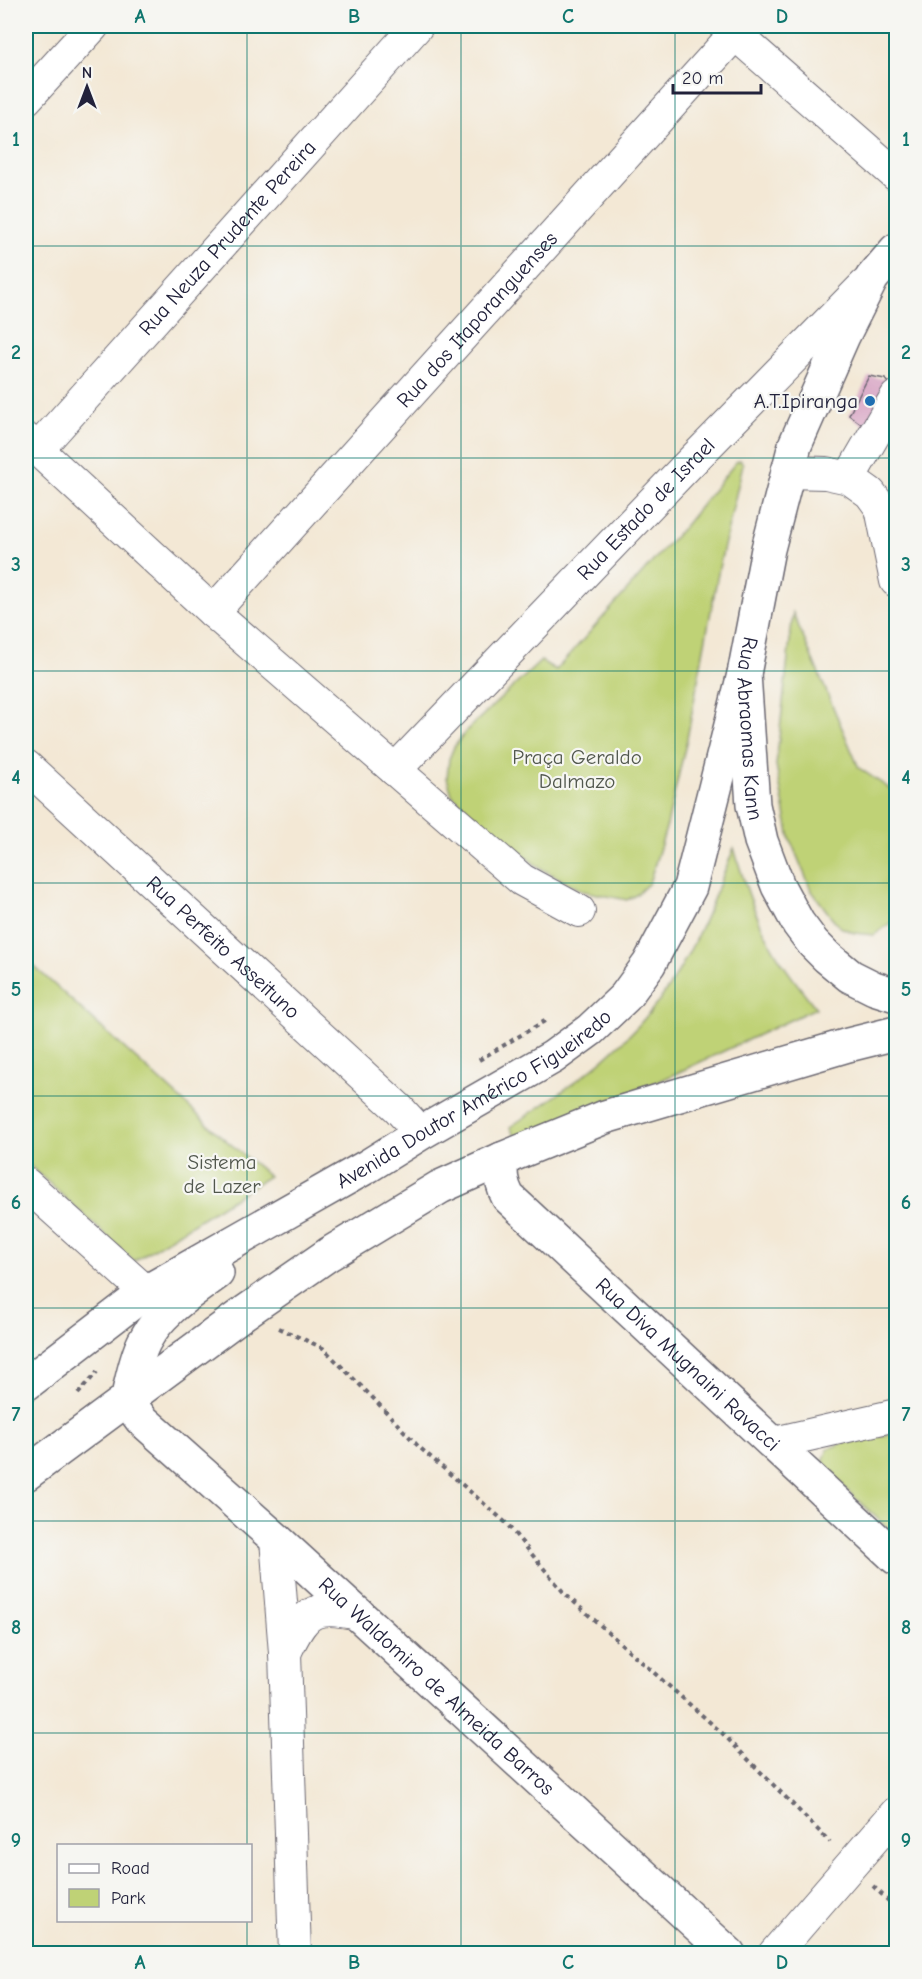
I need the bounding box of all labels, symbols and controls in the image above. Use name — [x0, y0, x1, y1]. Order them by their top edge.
text: A — [134, 5, 146, 28]
text: B — [348, 5, 360, 28]
text: C — [562, 5, 574, 28]
text: D — [776, 5, 788, 28]
north arrow — [57, 57, 117, 117]
scale bar — [673, 57, 762, 95]
text: N — [82, 64, 92, 82]
text: 20 m — [682, 68, 723, 89]
text: 1 — [12, 128, 20, 151]
text: 1 — [902, 128, 910, 151]
street label: Rua Neuza Prudente Pereira — [134, 135, 321, 340]
street label: Rua dos Itaporanguenses — [392, 227, 562, 412]
text: 2 — [11, 341, 21, 364]
text: 2 — [901, 341, 911, 364]
place label: A.T.Ipiranga — [754, 389, 858, 413]
marker: A.T.Ipiranga — [863, 394, 877, 408]
street label: Rua Estado de Israel — [572, 433, 720, 585]
text: 3 — [11, 553, 21, 576]
text: 3 — [901, 553, 911, 576]
street label: Rua Abraomas Kann — [732, 635, 768, 823]
park label: Praça Geraldo Dalmazo — [512, 745, 642, 793]
text: 4 — [11, 766, 21, 789]
text: 4 — [901, 766, 911, 789]
street label: Rua Perfeito Asseituno — [142, 871, 305, 1024]
text: 5 — [11, 978, 21, 1001]
text: 5 — [901, 978, 911, 1001]
street label: Avenida Doutor Américo Figueiredo — [332, 1004, 616, 1193]
park label: Sistema de Lazer — [183, 1150, 261, 1198]
text: 6 — [11, 1191, 21, 1214]
text: 6 — [901, 1191, 911, 1214]
street label: Rua Diva Mugnaini Ravacci — [591, 1273, 785, 1456]
text: 7 — [12, 1403, 21, 1426]
text: 7 — [902, 1403, 911, 1426]
street label: Rua Waldomiro de Almeida Barros — [314, 1572, 559, 1800]
text: 8 — [11, 1616, 21, 1639]
text: 8 — [901, 1616, 911, 1639]
text: 9 — [11, 1829, 21, 1852]
text: 9 — [901, 1829, 911, 1852]
legend — [57, 1844, 252, 1922]
text: Road — [111, 1858, 150, 1879]
text: Park — [111, 1888, 146, 1909]
text: A — [134, 1951, 146, 1974]
text: B — [348, 1951, 360, 1974]
text: C — [562, 1951, 574, 1974]
text: D — [776, 1951, 788, 1974]

